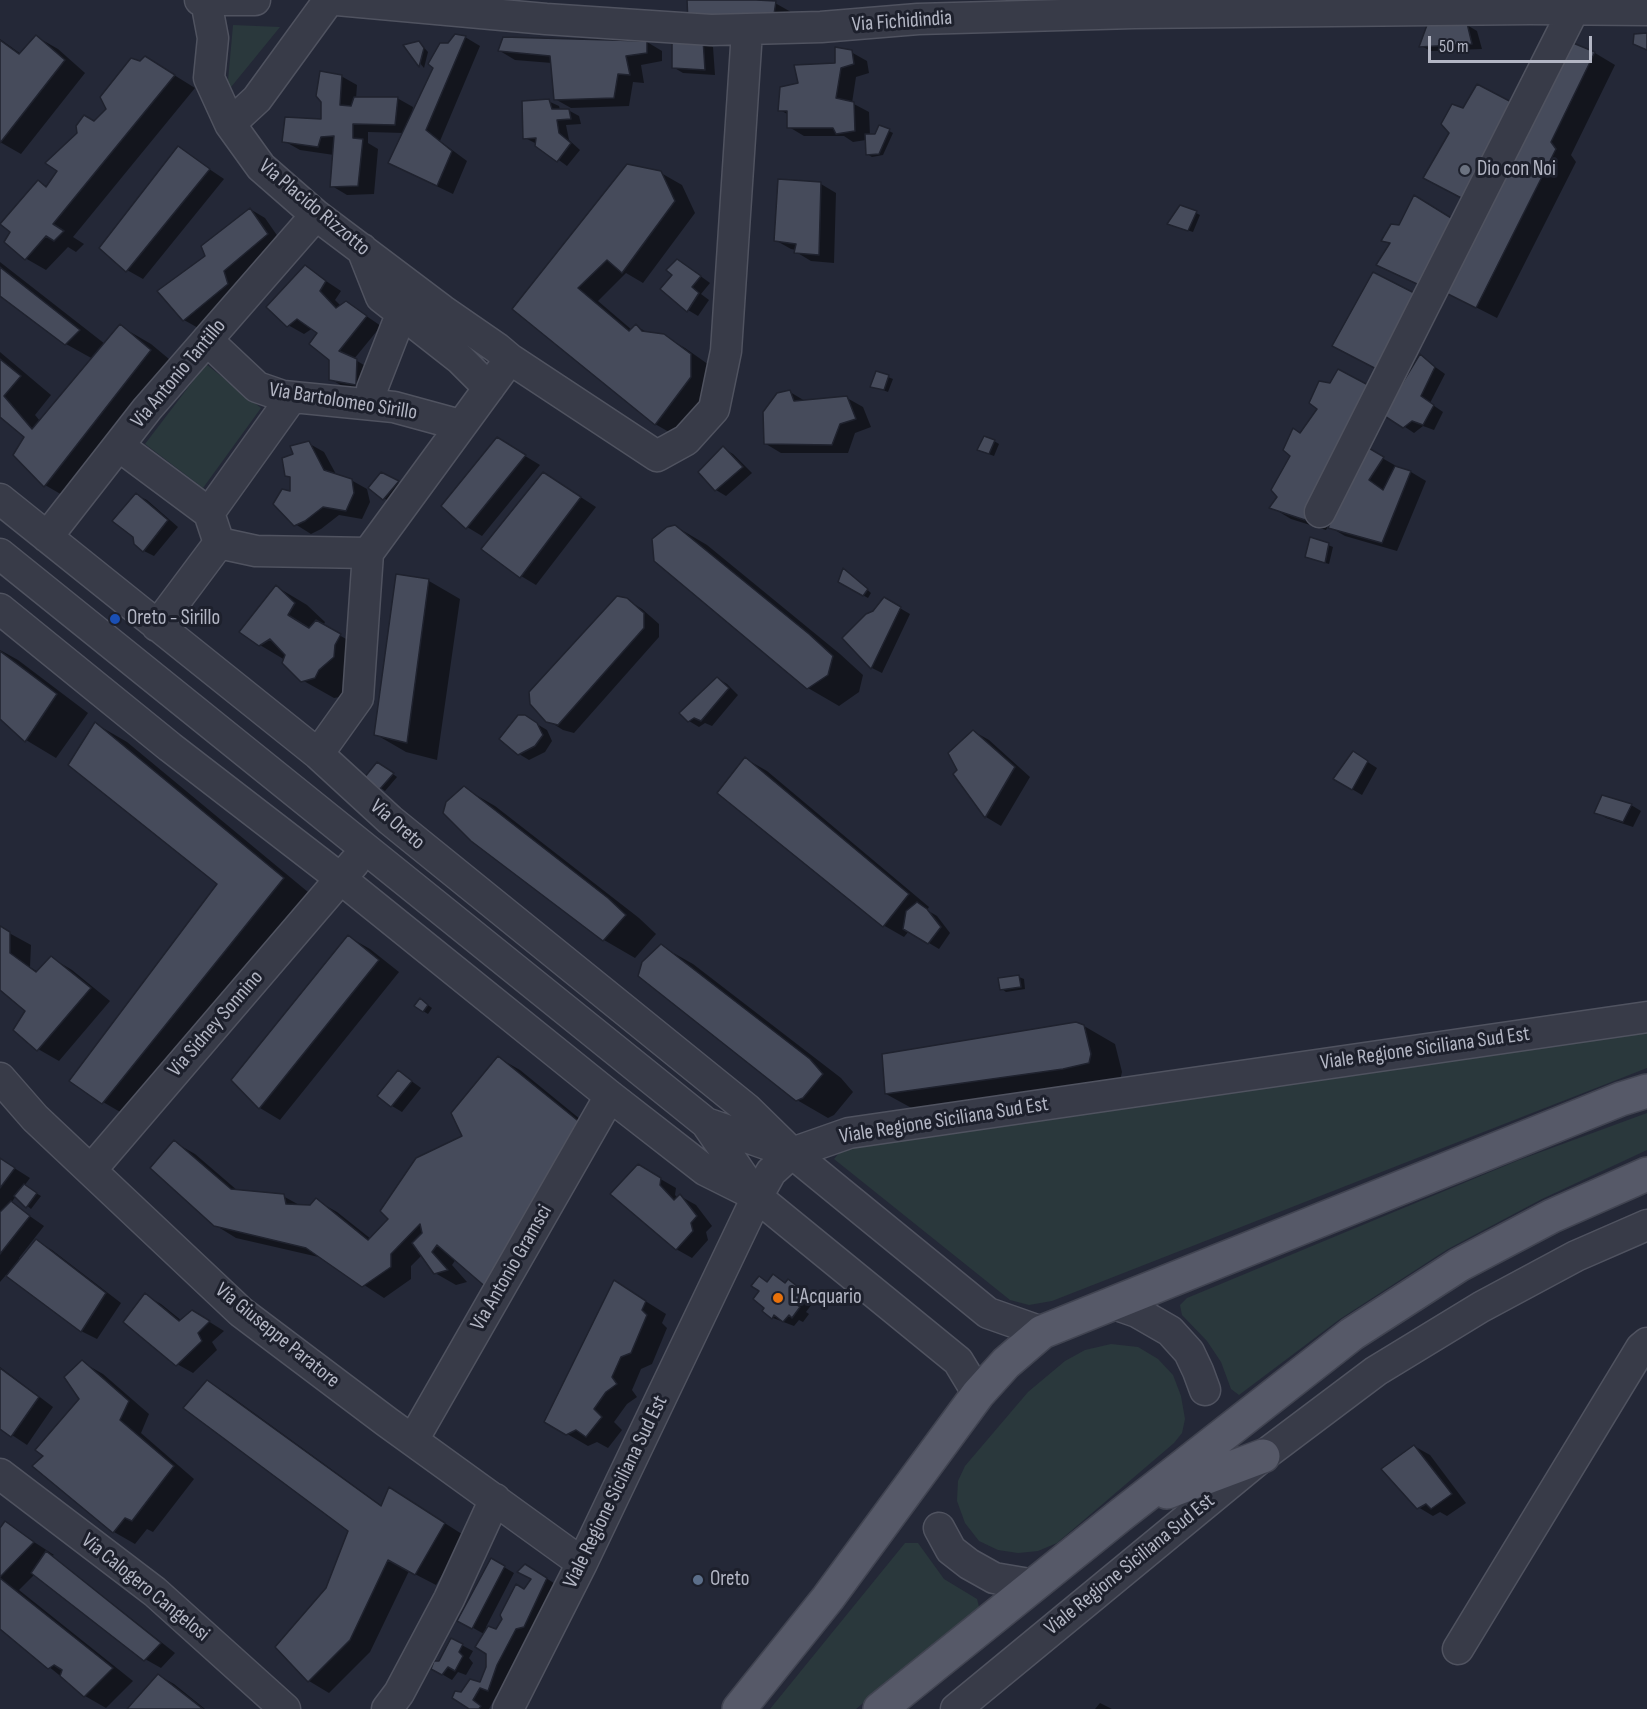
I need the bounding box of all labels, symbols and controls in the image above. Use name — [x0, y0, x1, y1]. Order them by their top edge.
street label: Via Fichidindia — [851, 6, 953, 38]
scale bar — [1431, 24, 1594, 62]
text: 50 m — [1439, 36, 1469, 57]
street label: Via Placido Rizzotto — [253, 154, 375, 262]
place label: Dio con Noi — [1477, 157, 1556, 183]
marker: Dio con Noi — [1458, 163, 1472, 177]
street label: Via Antonio Tantillo — [126, 314, 232, 434]
street label: Via Bartolomeo Sirillo — [267, 378, 419, 426]
place label: Oreto - Sirillo — [127, 606, 220, 632]
marker: Oreto - Sirillo — [108, 612, 122, 626]
street label: Via Oreto — [365, 794, 429, 856]
street label: Via Sidney Sonnino — [163, 966, 269, 1082]
street label: Viale Regione Siciliana Sud Est — [1319, 1022, 1531, 1076]
street label: Viale Regione Siciliana Sud Est — [838, 1092, 1050, 1150]
street label: Via Antonio Gramsci — [466, 1201, 558, 1335]
street label: Via Giuseppe Paratore — [210, 1278, 344, 1394]
place label: L'Acquario — [790, 1285, 862, 1311]
marker: L'Acquario — [771, 1291, 785, 1305]
street label: Viale Regione Siciliana Sud Est — [558, 1392, 674, 1592]
street label: Viale Regione Siciliana Sud Est — [1040, 1489, 1220, 1641]
street label: Via Calogero Cangelosi — [76, 1529, 214, 1647]
place label: Oreto — [710, 1567, 749, 1593]
marker: Oreto — [691, 1573, 705, 1587]

